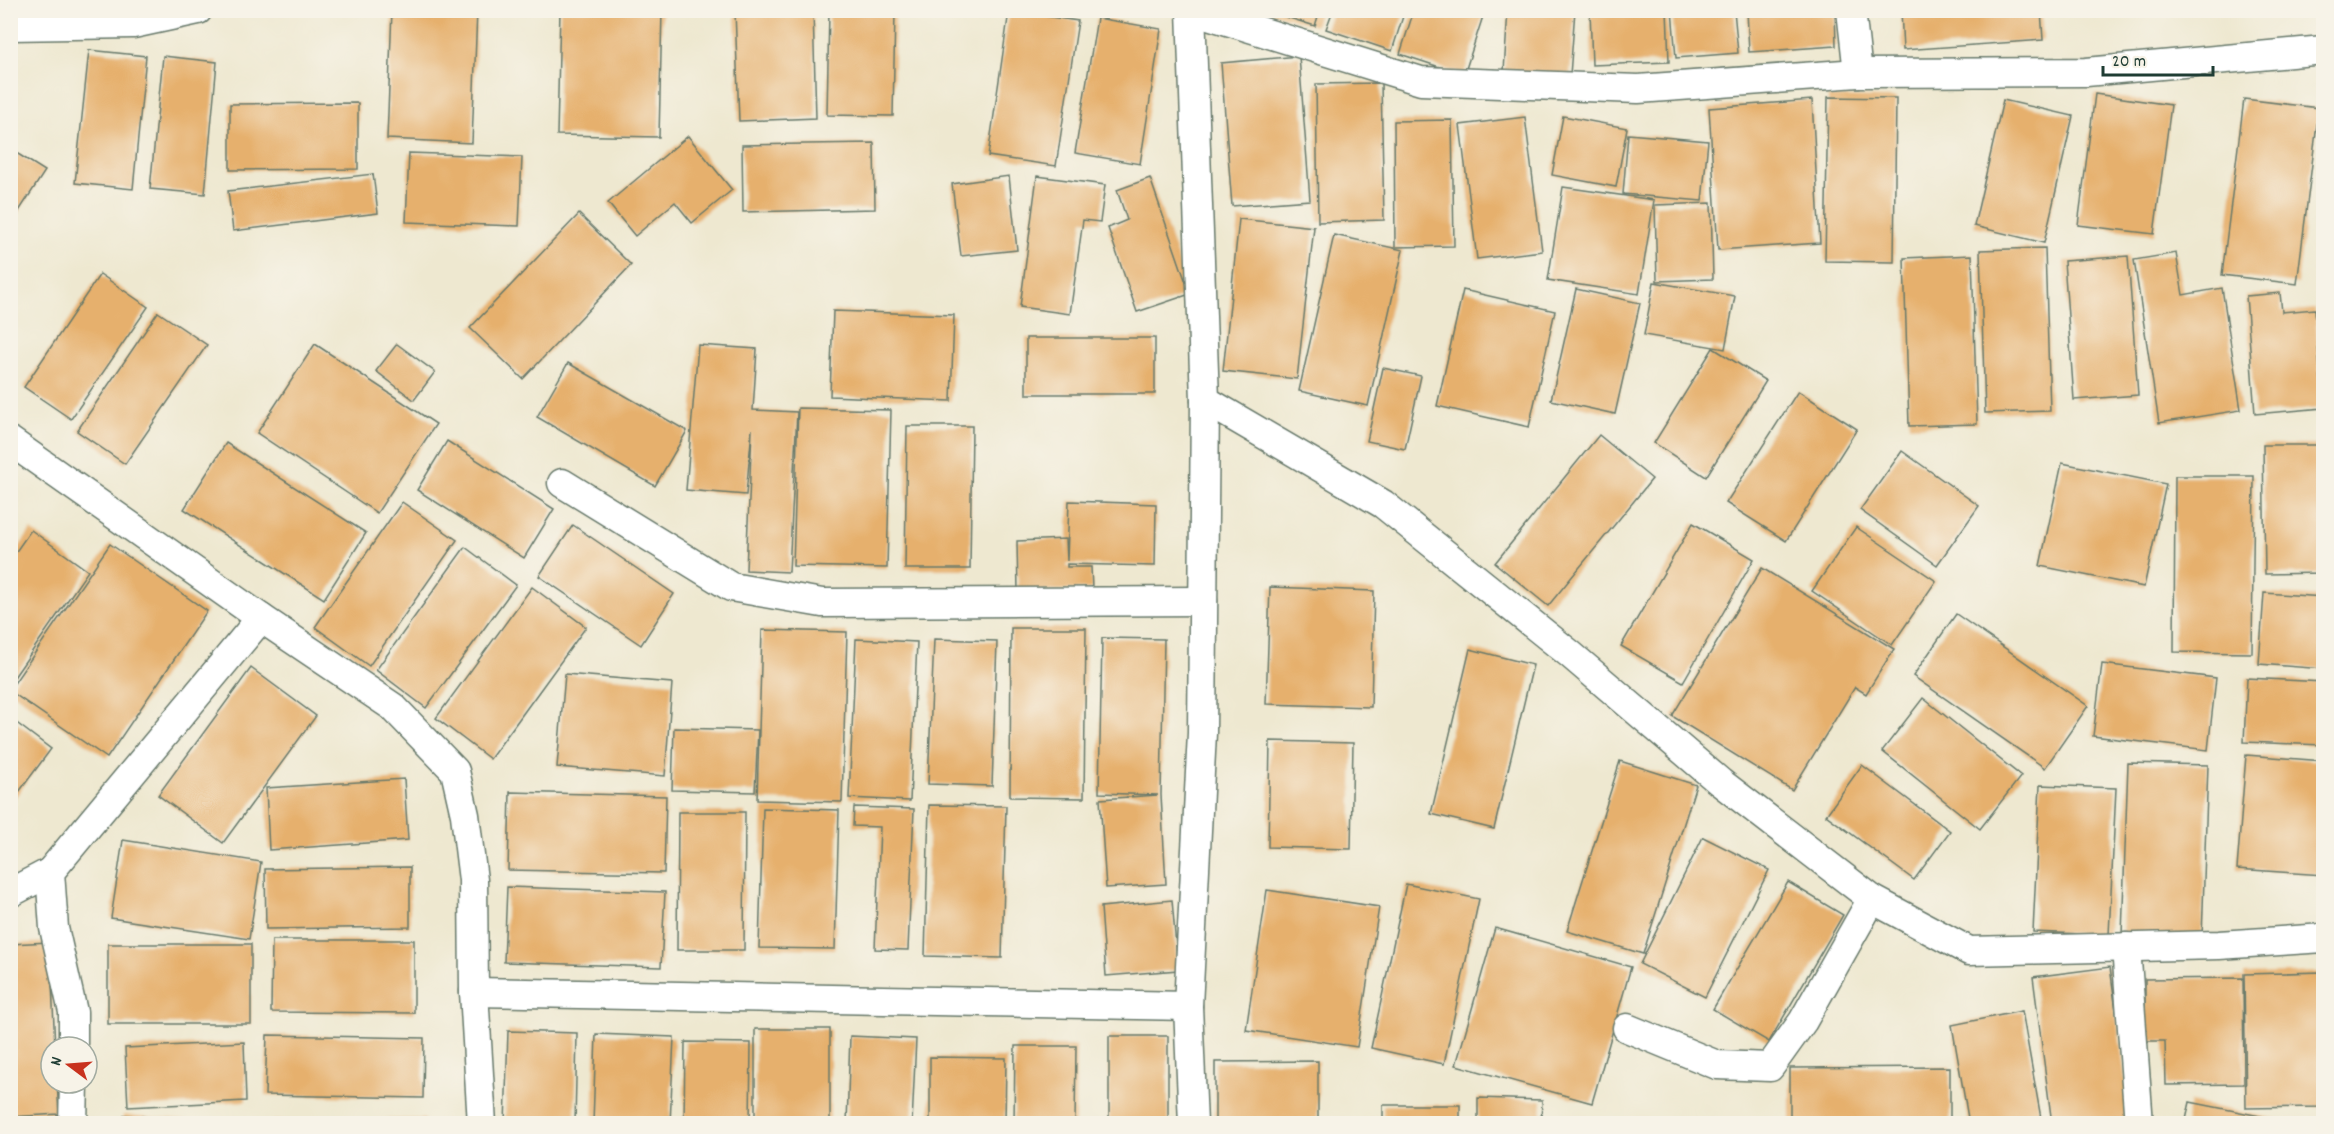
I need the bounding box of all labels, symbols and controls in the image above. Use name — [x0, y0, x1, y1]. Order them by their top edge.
scale bar — [2103, 39, 2212, 77]
text: 20 m — [2112, 50, 2146, 75]
north arrow — [39, 1035, 99, 1095]
text: N — [45, 1054, 69, 1069]

